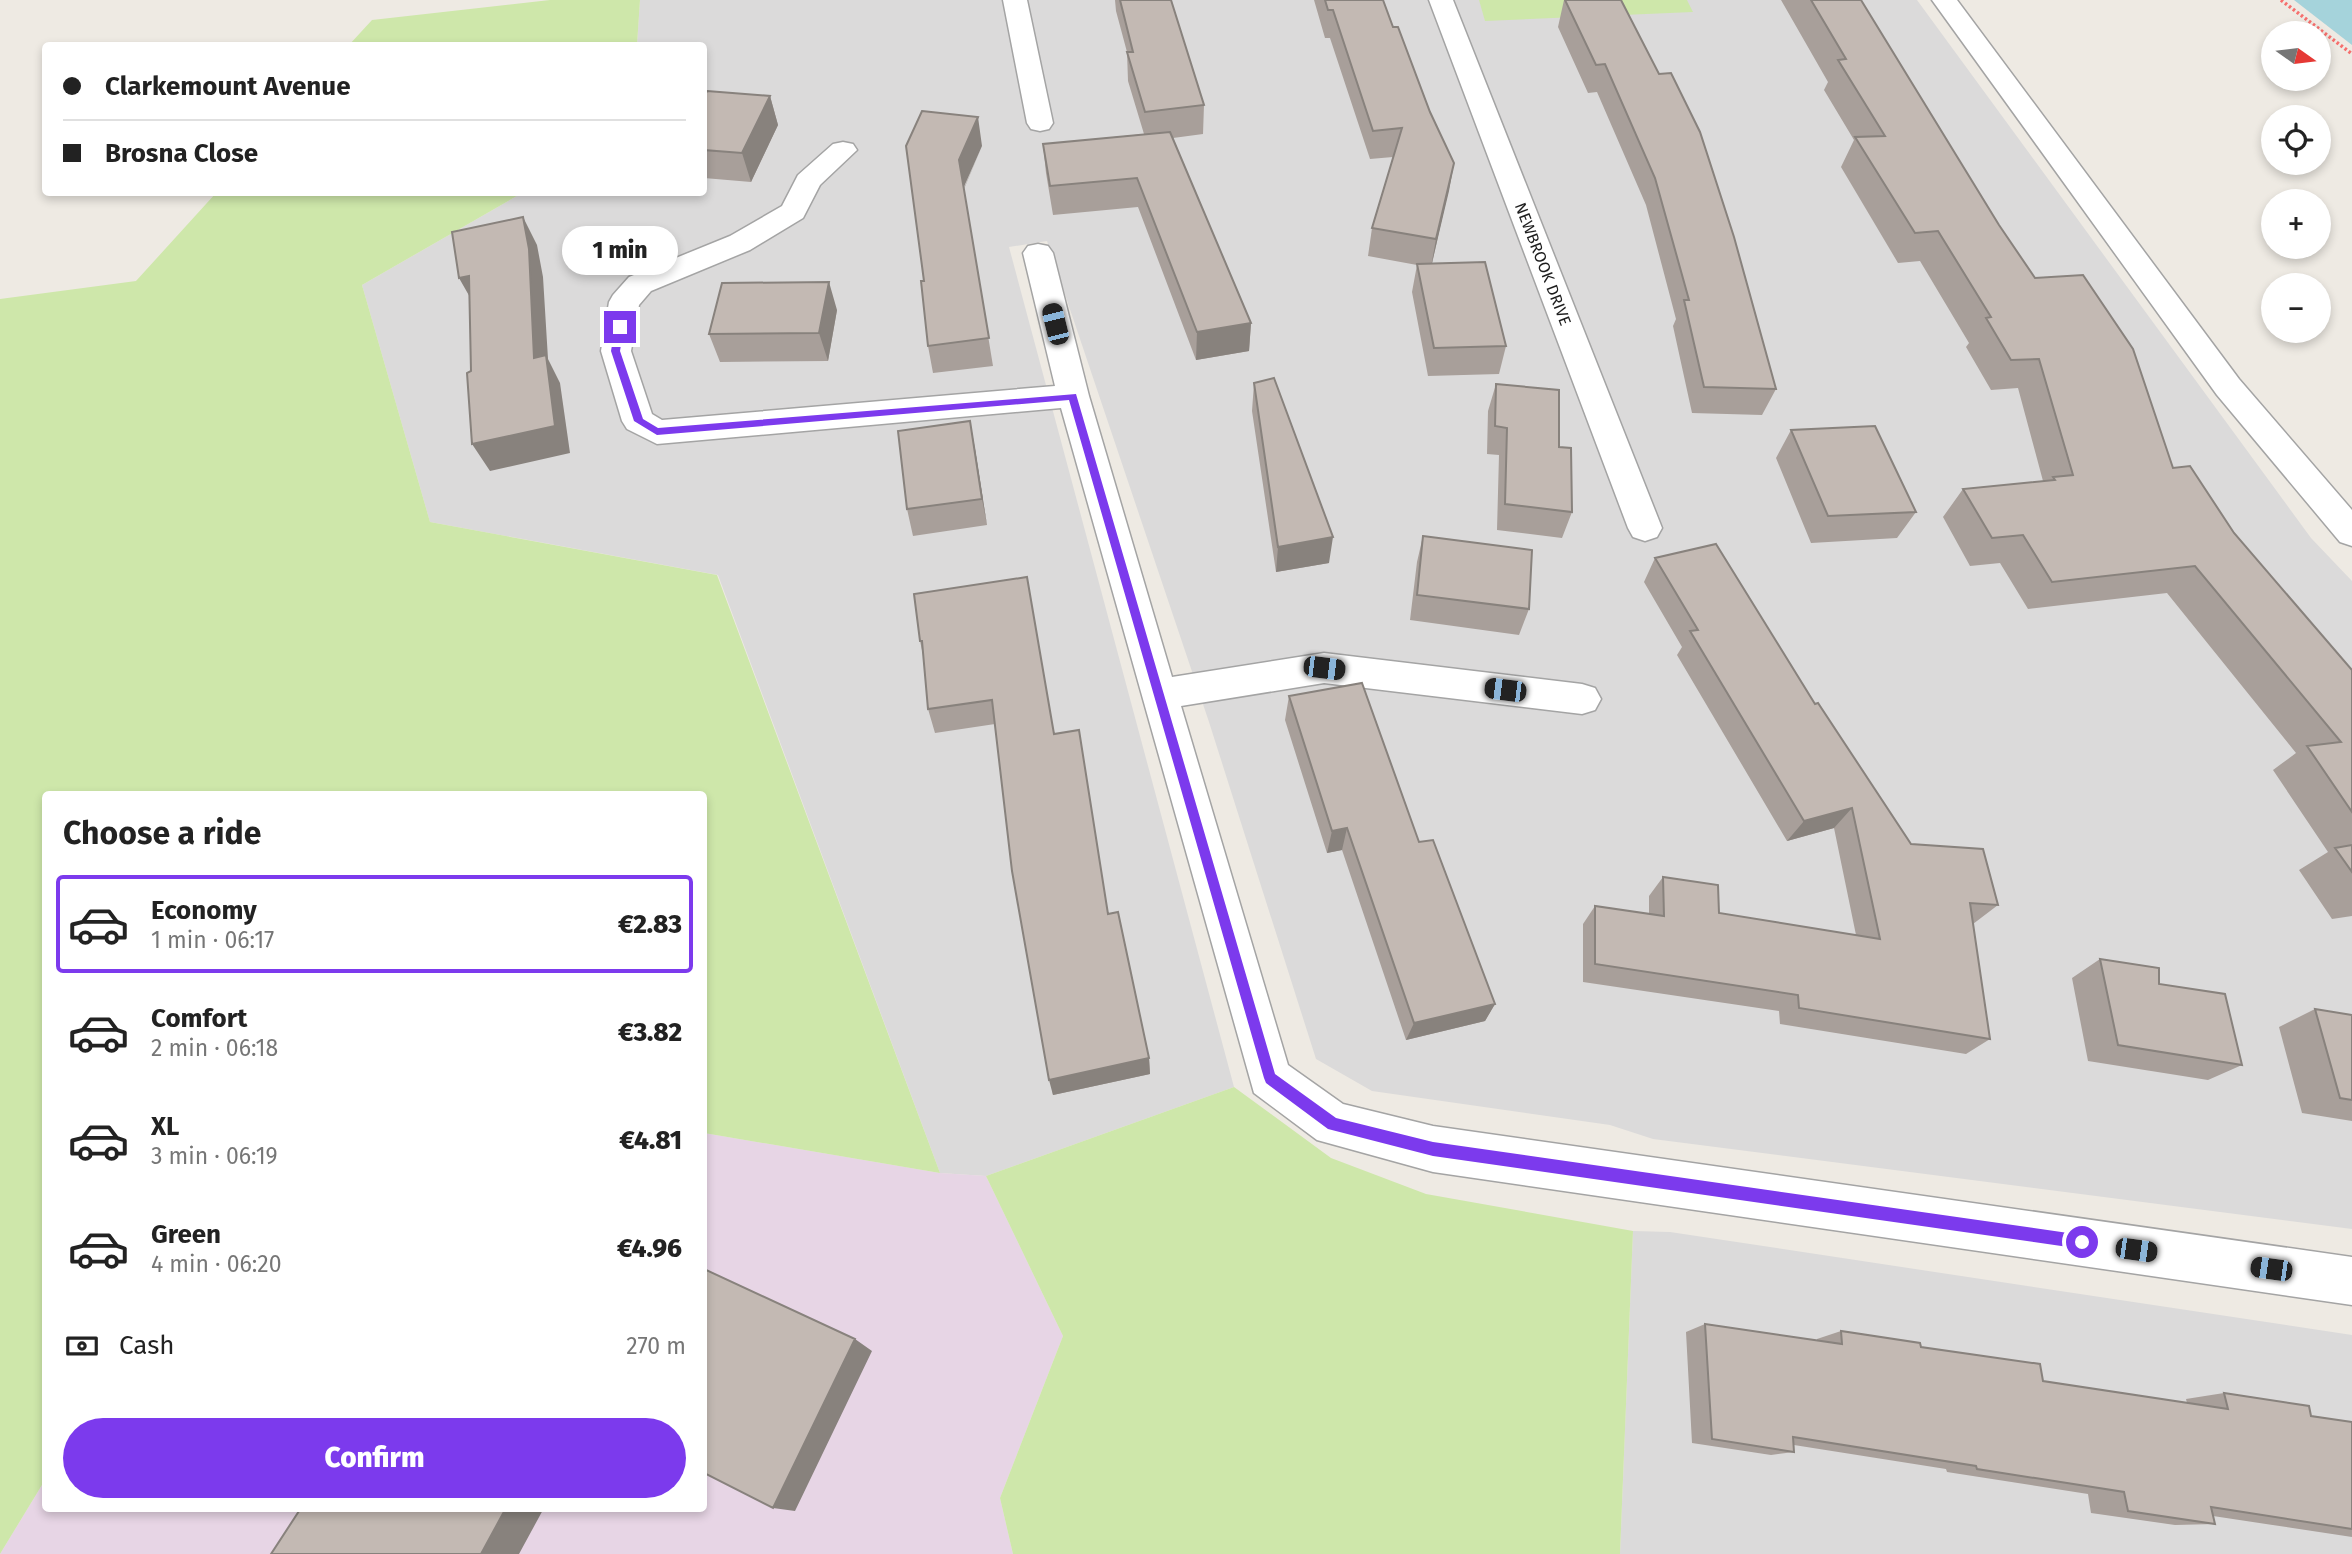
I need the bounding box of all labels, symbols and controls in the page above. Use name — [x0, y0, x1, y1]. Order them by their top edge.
north arrow — [2261, 21, 2331, 91]
map controls — [2261, 21, 2331, 343]
text: Clarkemount Avenue — [105, 71, 351, 102]
button: locate — [2261, 105, 2331, 175]
text: Brosna Close — [105, 138, 258, 169]
button: + — [2261, 189, 2331, 259]
street label: NEWBROOK DRIVE — [1511, 200, 1575, 328]
callout: 1 min — [562, 226, 678, 274]
text: 1 min — [592, 236, 648, 264]
button: − — [2261, 273, 2331, 343]
car — [1040, 301, 1071, 347]
route end — [604, 311, 636, 343]
car — [1302, 655, 1347, 681]
car — [1483, 677, 1528, 703]
text: Choose a ride — [63, 814, 261, 852]
icon: car — [67, 893, 130, 956]
text: Economy — [151, 895, 257, 926]
text: €2.83 — [618, 909, 682, 940]
text: 1 min · 06:17 — [151, 926, 274, 954]
icon: car — [67, 1001, 130, 1064]
text: Comfort — [151, 1003, 247, 1034]
text: €3.82 — [618, 1017, 682, 1048]
text: 2 min · 06:18 — [151, 1034, 278, 1062]
icon: car — [67, 1109, 130, 1172]
text: XL — [151, 1111, 179, 1142]
text: €4.81 — [619, 1125, 682, 1156]
text: 3 min · 06:19 — [151, 1142, 278, 1170]
icon: car — [67, 1217, 130, 1280]
text: Green — [151, 1219, 221, 1250]
route start — [2066, 1226, 2098, 1258]
text: €4.96 — [617, 1233, 682, 1264]
car — [2114, 1237, 2159, 1263]
text: 4 min · 06:20 — [151, 1250, 282, 1278]
car — [2249, 1256, 2294, 1282]
icon: cash — [63, 1327, 101, 1365]
text: Cash — [119, 1330, 175, 1361]
text: 270 m — [626, 1332, 686, 1360]
button: Confirm — [63, 1418, 686, 1498]

